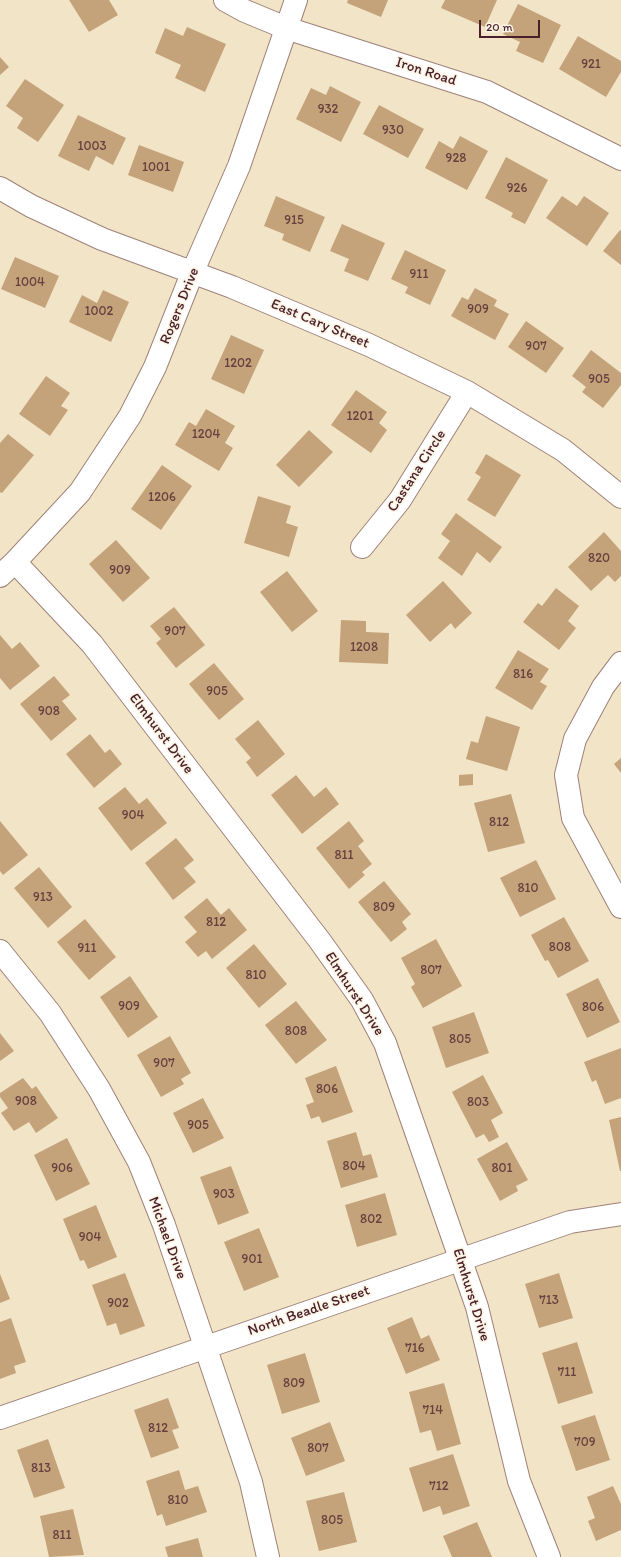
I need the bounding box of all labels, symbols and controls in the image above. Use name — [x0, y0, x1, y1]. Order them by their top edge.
scale bar — [481, 12, 542, 38]
text: 20 m — [486, 20, 513, 34]
street label: Iron Road — [393, 54, 459, 90]
house number: 921 — [581, 57, 601, 73]
house number: 932 — [318, 102, 338, 118]
house number: 930 — [382, 123, 404, 139]
house number: 1003 — [77, 139, 107, 155]
house number: 928 — [446, 151, 466, 167]
house number: 1001 — [142, 160, 170, 176]
house number: 926 — [507, 181, 527, 197]
house number: 915 — [284, 213, 304, 229]
street label: Rogers Drive — [156, 265, 204, 347]
house number: 911 — [410, 267, 428, 283]
house number: 1004 — [15, 275, 45, 291]
street label: East Cary Street — [268, 295, 372, 353]
house number: 909 — [467, 302, 489, 318]
house number: 1002 — [85, 304, 113, 320]
house number: 907 — [525, 339, 547, 355]
house number: 1202 — [224, 356, 252, 372]
house number: 905 — [588, 372, 610, 388]
house number: 1201 — [347, 409, 373, 425]
house number: 1204 — [192, 427, 220, 443]
street label: Castana Circle — [384, 427, 450, 515]
house number: 1206 — [148, 490, 176, 506]
house number: 820 — [588, 551, 610, 567]
house number: 909 — [109, 563, 131, 579]
house number: 907 — [164, 624, 186, 640]
house number: 1208 — [350, 640, 378, 656]
house number: 816 — [513, 667, 533, 683]
house number: 905 — [206, 684, 228, 700]
street label: Elmhurst Drive — [125, 690, 197, 778]
house number: 908 — [38, 704, 60, 720]
house number: 904 — [122, 808, 144, 824]
house number: 812 — [489, 815, 509, 831]
house number: 811 — [334, 848, 354, 864]
house number: 810 — [517, 881, 539, 897]
house number: 913 — [33, 890, 53, 906]
house number: 809 — [373, 900, 395, 916]
house number: 812 — [206, 915, 226, 931]
house number: 808 — [549, 940, 571, 956]
house number: 911 — [78, 941, 96, 957]
street label: Elmhurst Drive — [320, 949, 388, 1039]
house number: 807 — [420, 963, 442, 979]
house number: 810 — [245, 968, 267, 984]
house number: 909 — [118, 999, 140, 1015]
house number: 806 — [582, 1000, 604, 1016]
house number: 808 — [285, 1024, 307, 1040]
house number: 805 — [449, 1032, 471, 1048]
house number: 907 — [153, 1056, 175, 1072]
house number: 806 — [316, 1082, 338, 1098]
house number: 908 — [15, 1094, 37, 1110]
house number: 803 — [467, 1095, 489, 1111]
house number: 905 — [187, 1118, 209, 1134]
house number: 804 — [343, 1159, 365, 1175]
house number: 906 — [51, 1161, 73, 1177]
house number: 801 — [491, 1161, 513, 1177]
house number: 903 — [213, 1187, 235, 1203]
street label: Michael Drive — [144, 1194, 190, 1282]
house number: 802 — [360, 1212, 382, 1228]
house number: 904 — [79, 1230, 101, 1246]
street label: Elmhurst Drive — [448, 1246, 494, 1344]
house number: 901 — [242, 1252, 262, 1268]
street label: North Beadle Street — [246, 1282, 372, 1340]
house number: 713 — [539, 1293, 559, 1309]
house number: 902 — [107, 1296, 129, 1312]
house number: 716 — [405, 1341, 425, 1357]
house number: 711 — [558, 1365, 576, 1381]
house number: 809 — [283, 1376, 305, 1392]
house number: 714 — [423, 1403, 443, 1419]
house number: 812 — [148, 1421, 168, 1437]
house number: 709 — [574, 1435, 596, 1451]
house number: 807 — [307, 1441, 329, 1457]
house number: 813 — [31, 1461, 51, 1477]
house number: 712 — [429, 1479, 449, 1495]
house number: 810 — [167, 1493, 189, 1509]
house number: 805 — [321, 1513, 343, 1529]
house number: 811 — [52, 1528, 72, 1544]

